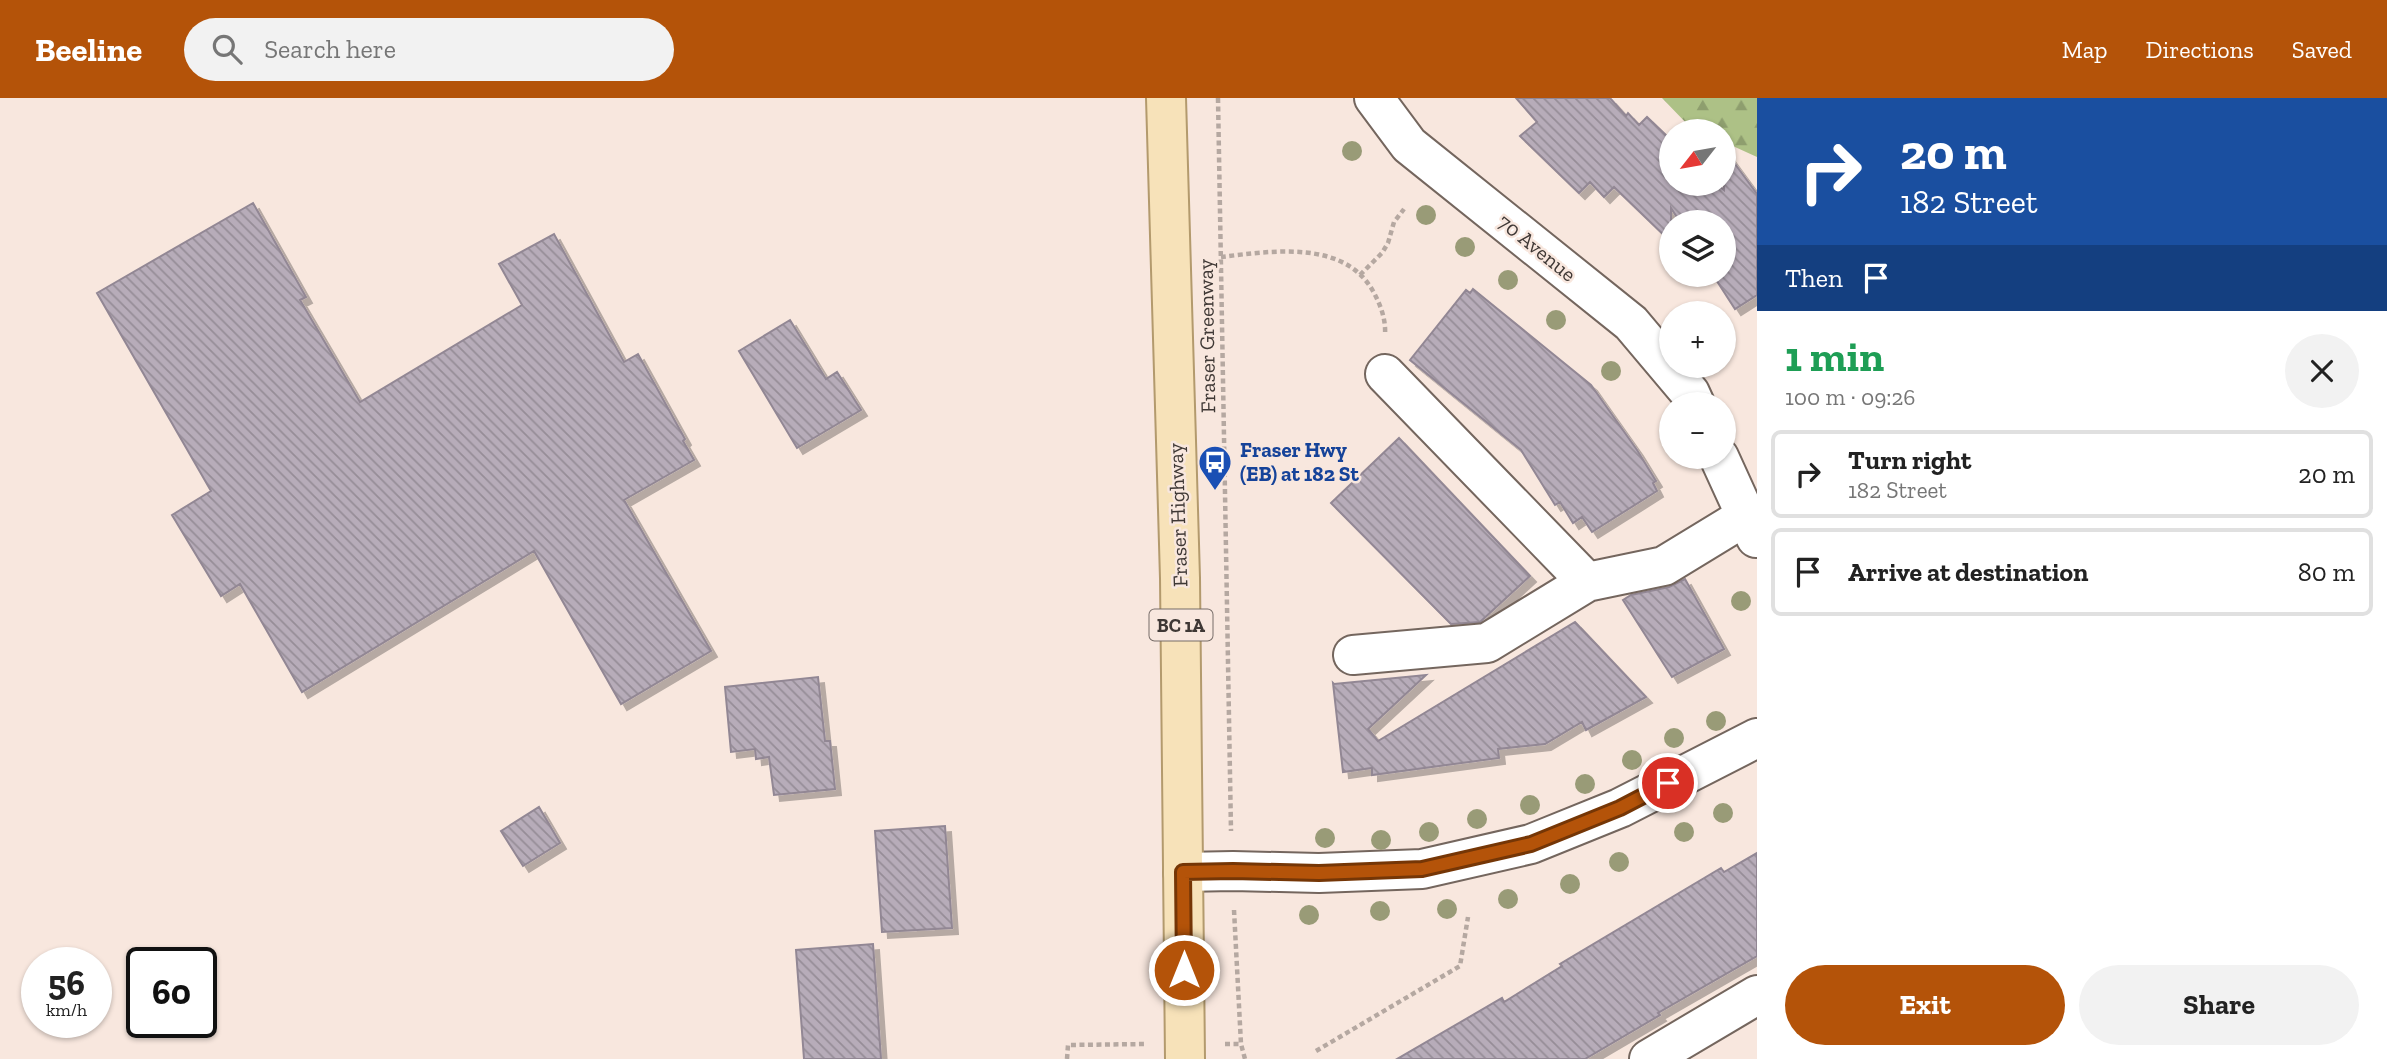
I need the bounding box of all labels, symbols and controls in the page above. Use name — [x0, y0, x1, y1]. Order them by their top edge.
search box — [184, 18, 674, 81]
text: Beeline — [35, 30, 142, 69]
icon: search — [208, 30, 246, 68]
text: Search here — [264, 33, 396, 65]
text: Map — [2062, 35, 2108, 64]
text: Directions — [2146, 35, 2254, 64]
text: Saved — [2292, 35, 2352, 64]
north arrow — [1659, 119, 1736, 196]
map controls — [1659, 119, 1736, 469]
text: 20 m — [1900, 123, 2007, 182]
icon: right — [1785, 126, 1876, 217]
text: 182 Street — [1900, 183, 2038, 221]
street label: 70 Avenue — [1493, 209, 1581, 287]
button: layers — [1659, 210, 1736, 287]
street label: Fraser Greenway — [1193, 258, 1220, 413]
icon: arrive — [1857, 259, 1895, 297]
text: Then — [1785, 262, 1843, 294]
button: + — [1659, 301, 1736, 378]
text: 1 min — [1785, 331, 1884, 382]
button: close — [2285, 334, 2359, 408]
text: 100 m · 09:26 — [1785, 383, 1916, 411]
button: − — [1659, 392, 1736, 469]
place label: Fraser Hwy (EB) at 182 St — [1240, 437, 1360, 486]
street label: Fraser Highway — [1162, 442, 1193, 587]
bus stop icon: Fraser Hwy (EB) at 182 St — [1196, 443, 1234, 492]
text: Turn right — [1848, 444, 1971, 476]
icon: right — [1789, 455, 1827, 493]
text: 20 m — [2298, 458, 2355, 490]
text: 182 Street — [1848, 476, 1947, 504]
icon: arrive — [1789, 553, 1827, 591]
text: Arrive at destination — [1848, 556, 2088, 588]
text: 80 m — [2298, 556, 2355, 588]
road number: BC 1A — [1150, 610, 1212, 640]
pin — [1638, 753, 1698, 813]
icon: arrive — [1649, 764, 1687, 802]
position arrow — [1147, 933, 1221, 1007]
speed limit sign: 60 — [126, 947, 217, 1038]
text: 56 — [48, 962, 85, 1004]
button: Exit — [1785, 965, 2065, 1045]
button: Share — [2079, 965, 2359, 1045]
text: km/h — [46, 999, 87, 1021]

